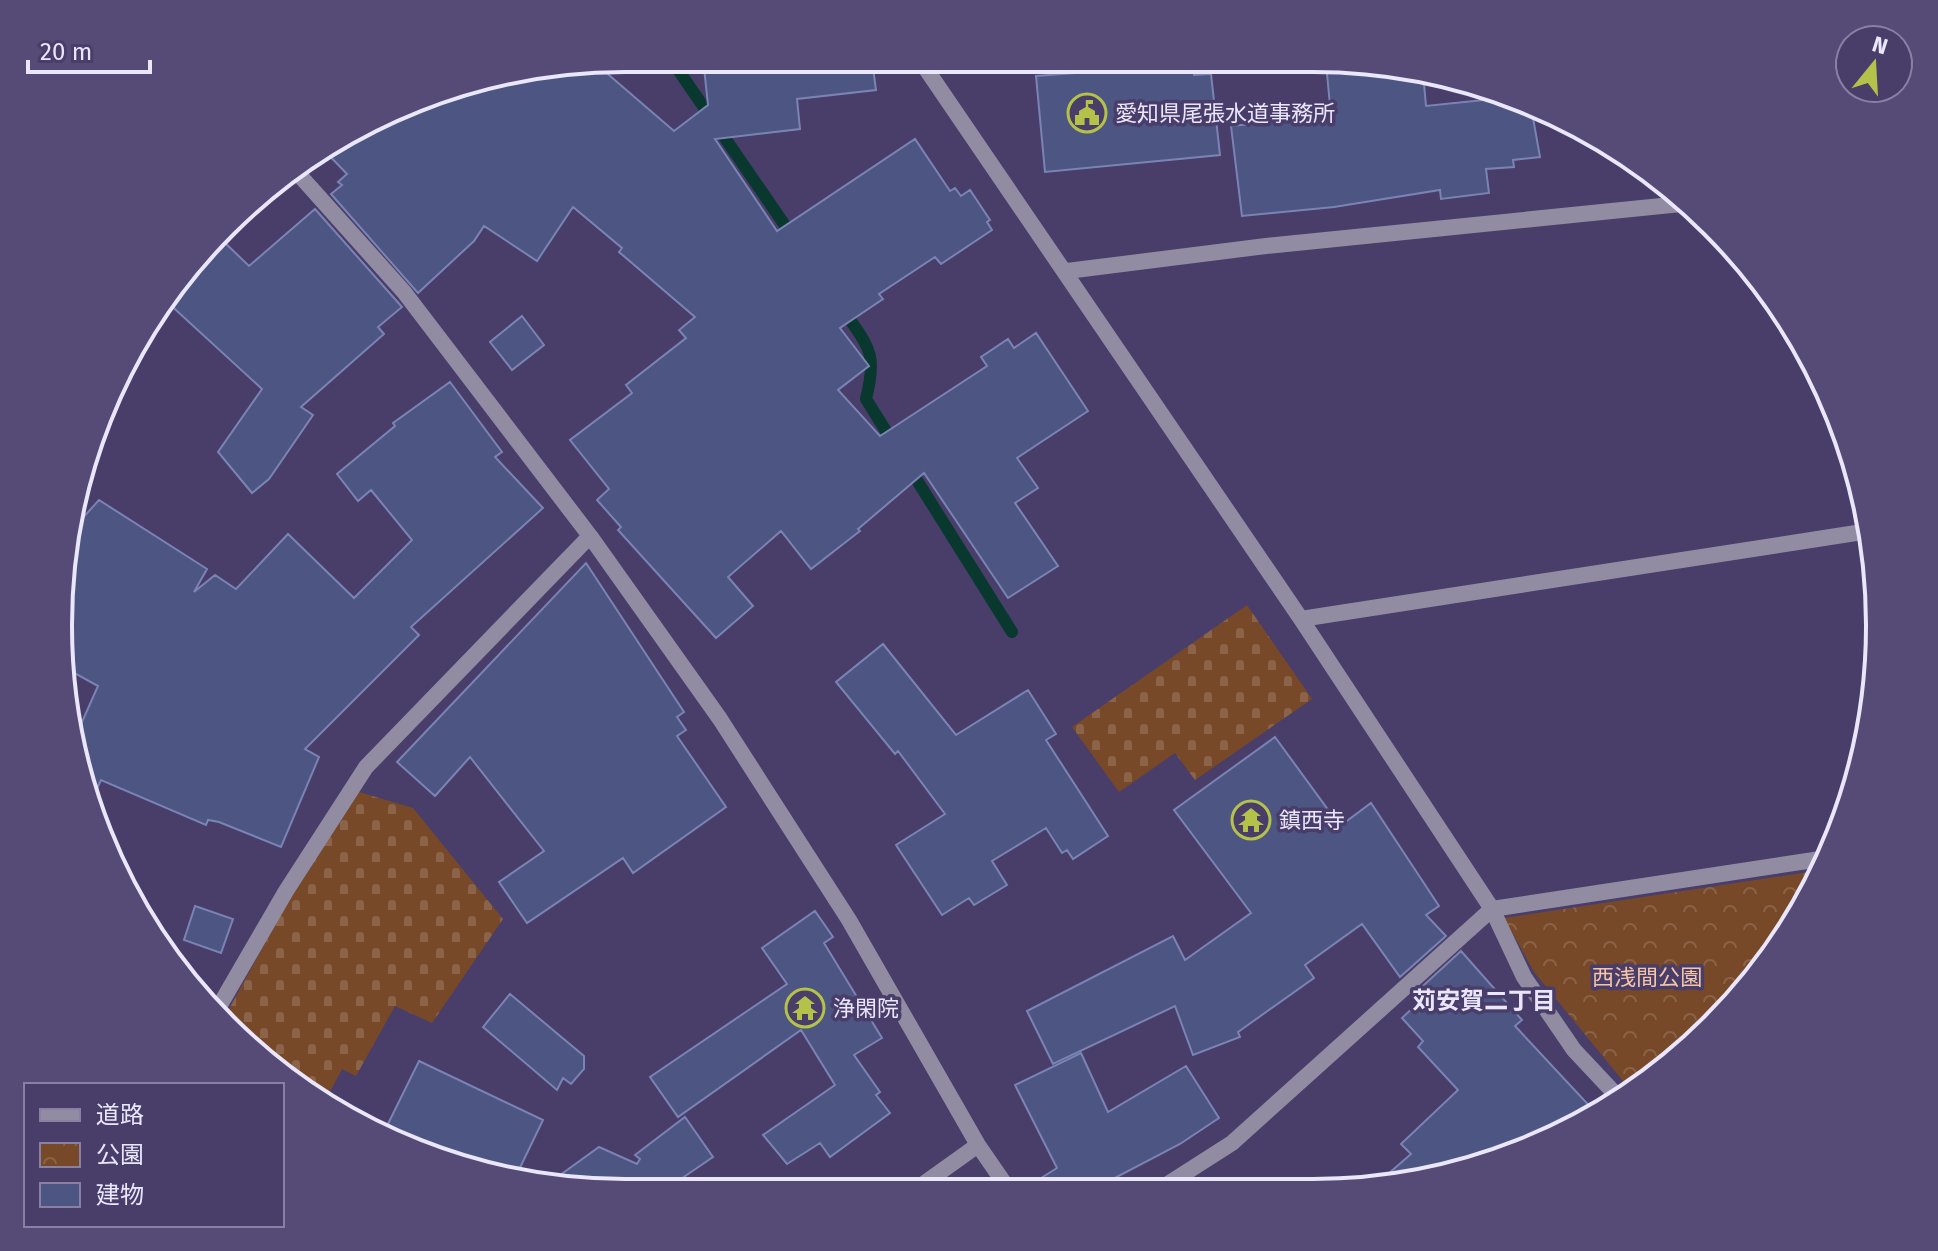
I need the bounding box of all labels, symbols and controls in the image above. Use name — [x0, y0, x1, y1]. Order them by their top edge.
scale bar — [28, 24, 150, 74]
north arrow — [1834, 24, 1914, 104]
text: N — [1869, 30, 1891, 61]
text: 20 m — [40, 38, 92, 66]
public building icon: 愛知県尾張水道事務所 — [1066, 92, 1108, 134]
place label: 愛知県尾張水道事務所 — [1115, 100, 1335, 127]
temple icon: 鎮西寺 — [1230, 799, 1272, 841]
place label: 鎮西寺 — [1279, 807, 1345, 834]
park label: 西浅間公園 — [1592, 964, 1702, 991]
temple icon: 浄閑院 — [784, 987, 826, 1029]
district label: 苅安賀二丁目 — [1412, 987, 1556, 1015]
place label: 浄閑院 — [833, 995, 899, 1022]
legend — [24, 1083, 284, 1227]
text: 道路 — [96, 1101, 144, 1129]
text: 公園 — [96, 1141, 144, 1169]
text: 建物 — [96, 1181, 144, 1209]

